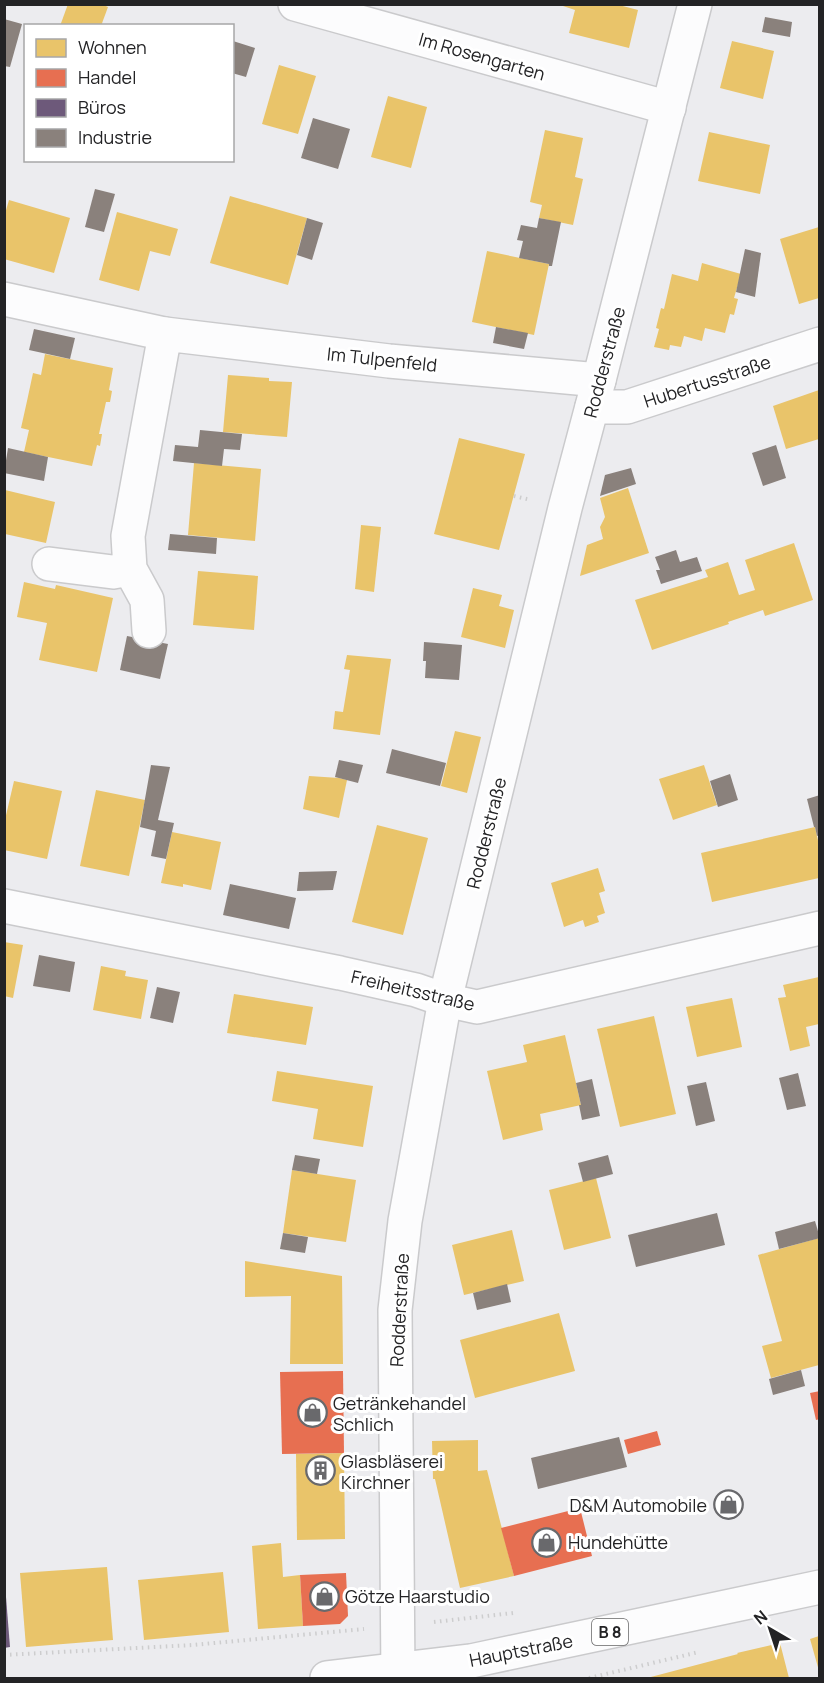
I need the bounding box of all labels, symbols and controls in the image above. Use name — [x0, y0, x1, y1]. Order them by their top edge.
legend — [24, 24, 234, 162]
street label: Im Rosengarten — [416, 27, 548, 85]
text: Wohnen — [78, 35, 147, 59]
text: Handel — [78, 65, 136, 89]
text: Büros — [78, 95, 126, 119]
text: Industrie — [78, 125, 152, 149]
street label: Rodderstraße — [578, 304, 630, 420]
street label: Im Tulpenfeld — [326, 341, 438, 377]
street label: Hubertusstraße — [640, 349, 774, 413]
street label: Rodderstraße — [461, 775, 511, 891]
street label: Freiheitsstraße — [349, 964, 477, 1016]
street label: Rodderstraße — [384, 1252, 414, 1368]
place label: Getränkehandel Schlich — [333, 1391, 466, 1436]
shop icon: Getränkehandel Schlich — [296, 1397, 328, 1429]
place label: Glasbläserei Kirchner — [341, 1449, 443, 1494]
building icon: Glasbläserei Kirchner — [304, 1455, 336, 1487]
shop icon: D&M Automobile — [712, 1489, 744, 1521]
place label: D&M Automobile — [569, 1493, 707, 1517]
shop icon: Hundehütte — [531, 1526, 563, 1558]
place label: Hundehütte — [568, 1530, 668, 1554]
shop icon: Götze Haarstudio — [308, 1580, 340, 1612]
place label: Götze Haarstudio — [345, 1584, 490, 1608]
north arrow — [740, 1599, 800, 1659]
text: N — [749, 1605, 772, 1630]
road number: B 8 — [592, 1619, 628, 1645]
street label: Hauptstraße — [467, 1628, 575, 1672]

